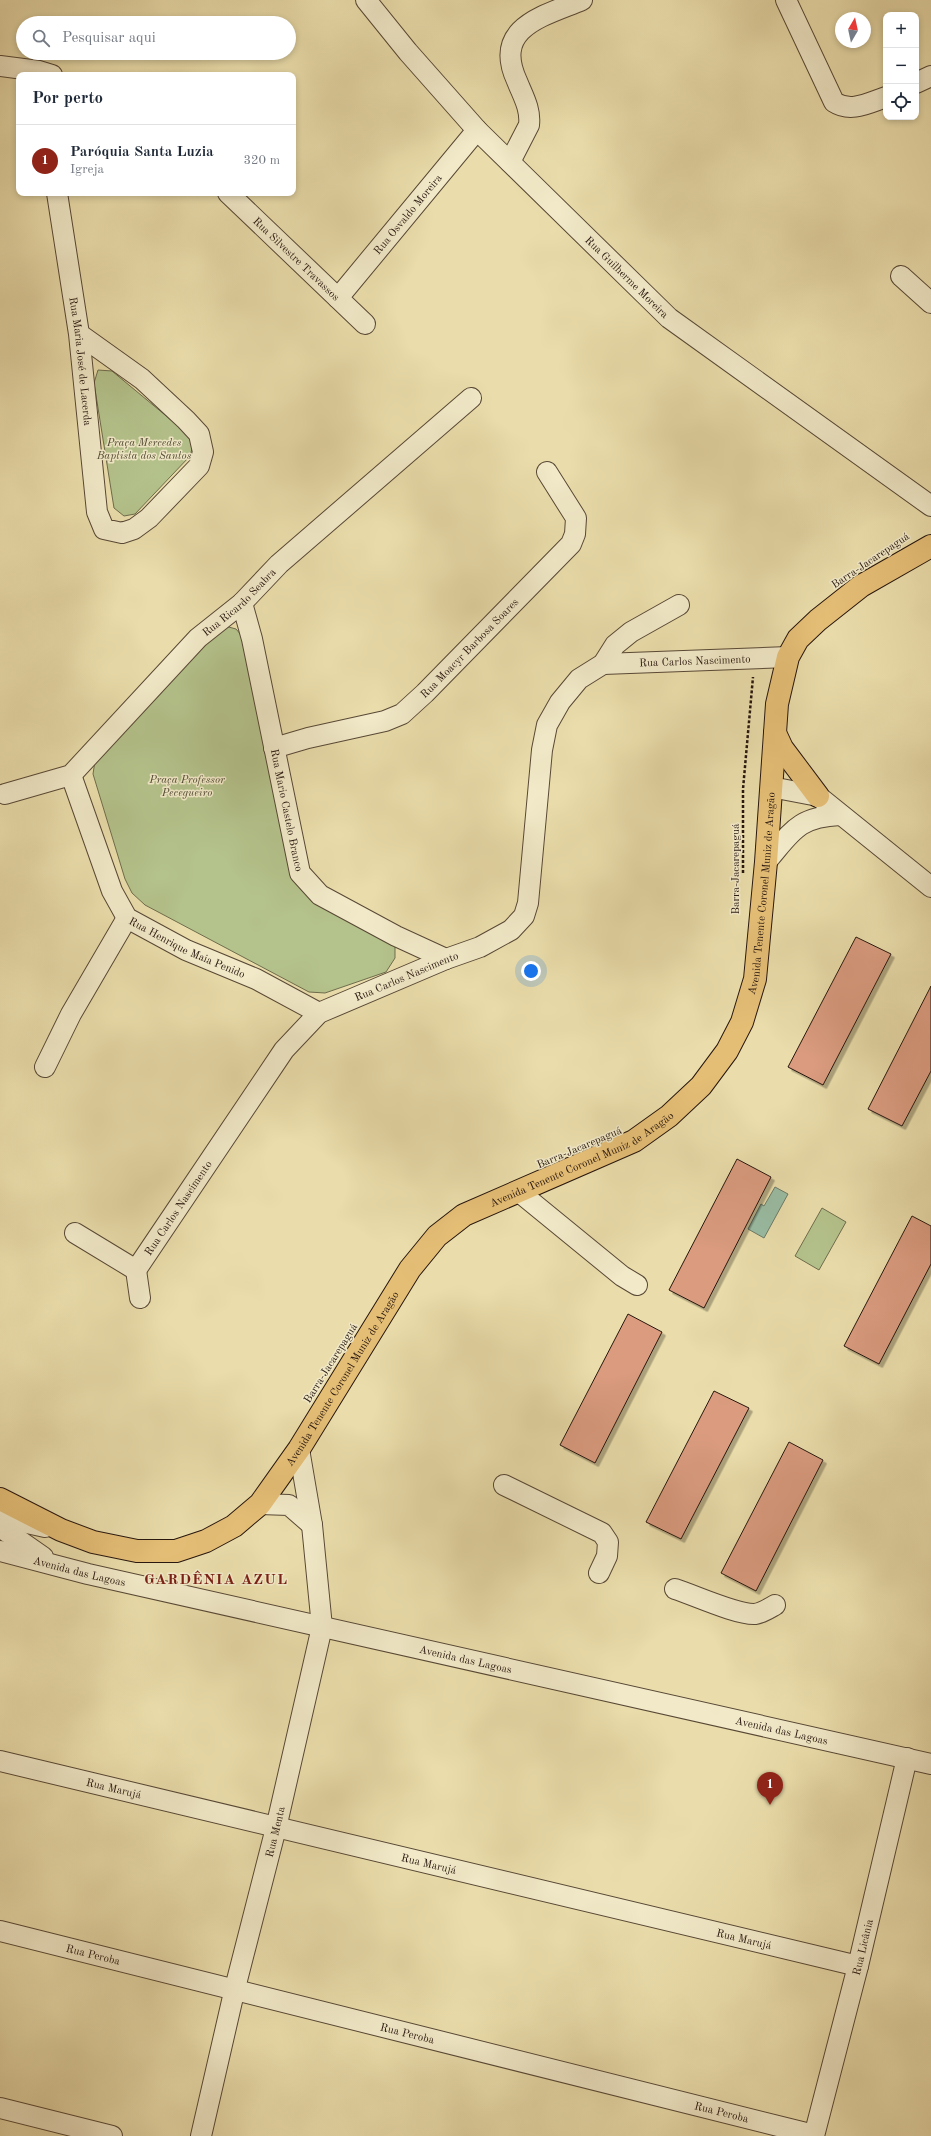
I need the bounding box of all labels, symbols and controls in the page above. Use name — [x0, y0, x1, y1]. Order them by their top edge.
north arrow — [835, 12, 871, 48]
map controls — [883, 12, 919, 120]
button: + — [883, 12, 919, 48]
search box — [16, 16, 296, 60]
icon: search — [30, 27, 52, 49]
text: Pesquisar aqui — [62, 31, 156, 46]
button: − — [883, 48, 919, 84]
button: locate — [883, 84, 919, 120]
text: Por perto — [32, 90, 103, 107]
text: Paróquia Santa Luzia — [70, 145, 214, 160]
text: 1 — [41, 154, 49, 167]
text: 320 m — [243, 154, 280, 167]
text: Igreja — [70, 163, 104, 176]
street label: Rua Osvaldo Moreira — [372, 172, 445, 257]
street label: Rua Silvestre Travassos — [250, 216, 341, 304]
street label: Rua Guilherme Moreira — [582, 235, 670, 321]
street label: Rua Maria José de Lacerda — [66, 296, 92, 427]
park label: Praça Mercedes Baptista dos Santos — [96, 438, 192, 462]
street label: Barra-Jacarepaguá — [830, 531, 912, 591]
street label: Rua Ricardo Seabra — [201, 567, 279, 639]
street label: Rua Moacyr Barbosa Soares — [419, 597, 522, 701]
street label: Rua Carlos Nascimento — [639, 654, 751, 670]
street label: Rua Mario Castelo Branco — [268, 748, 304, 873]
park label: Praça Professor Pecegueiro — [148, 775, 225, 799]
street label: Avenida Tenente Coronel Muniz de Aragão — [747, 792, 778, 996]
street label: Barra-Jacarepaguá — [731, 823, 742, 915]
street label: Rua Henrique Maia Penido — [127, 916, 246, 981]
street label: Rua Carlos Nascimento — [353, 951, 460, 1004]
your location — [521, 961, 541, 981]
street label: Avenida Tenente Coronel Muniz de Aragão — [489, 1111, 676, 1210]
street label: Barra-Jacarepaguá — [536, 1125, 624, 1171]
street label: Rua Carlos Nascimento — [143, 1159, 215, 1258]
street label: Avenida Tenente Coronel Muniz de Aragão — [285, 1290, 402, 1469]
street label: Barra-Jacarepaguá — [302, 1322, 360, 1405]
street label: Avenida das Lagoas — [32, 1556, 127, 1589]
district label: GARDÊNIA AZUL — [144, 1570, 288, 1588]
street label: Avenida das Lagoas — [418, 1645, 513, 1676]
street label: Avenida das Lagoas — [734, 1716, 829, 1748]
pin: 1 — [757, 1772, 783, 1805]
street label: Rua Marujá — [85, 1778, 143, 1802]
street label: Rua Menta — [265, 1805, 288, 1859]
street label: Rua Marujá — [400, 1853, 458, 1877]
street label: Rua Licânia — [852, 1918, 876, 1977]
street label: Rua Marujá — [715, 1928, 773, 1952]
street label: Rua Peroba — [65, 1944, 121, 1968]
street label: Rua Peroba — [379, 2022, 436, 2047]
street label: Rua Peroba — [693, 2101, 750, 2126]

